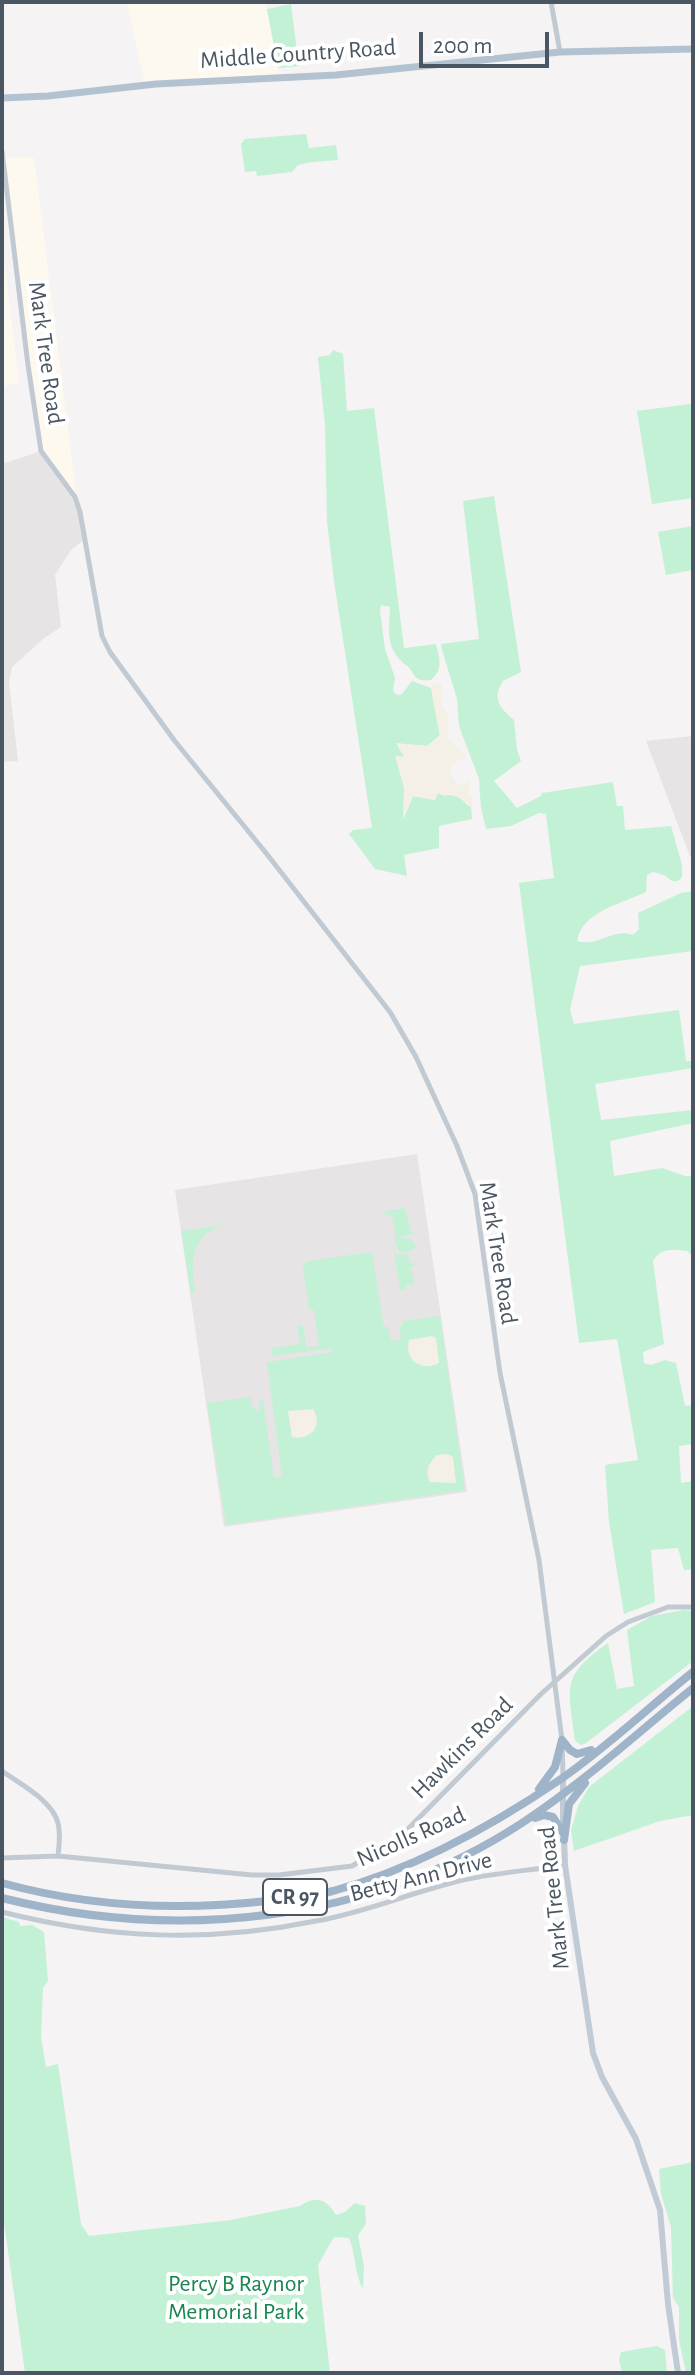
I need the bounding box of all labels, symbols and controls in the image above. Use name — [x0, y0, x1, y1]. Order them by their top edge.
scale bar — [423, 16, 553, 66]
street label: Middle Country Road — [199, 33, 397, 75]
text: 200 m — [433, 34, 492, 58]
street label: Mark Tree Road — [22, 280, 70, 426]
street label: Mark Tree Road — [473, 1180, 523, 1326]
street label: Hawkins Road — [405, 1691, 519, 1805]
street label: Nicolls Road — [352, 1800, 470, 1874]
street label: Mark Tree Road — [532, 1825, 576, 1971]
street label: Betty Ann Drive — [347, 1845, 495, 1909]
road number: CR 97 — [263, 1879, 327, 1915]
park label: Percy B Raynor Memorial Park — [168, 2270, 304, 2326]

